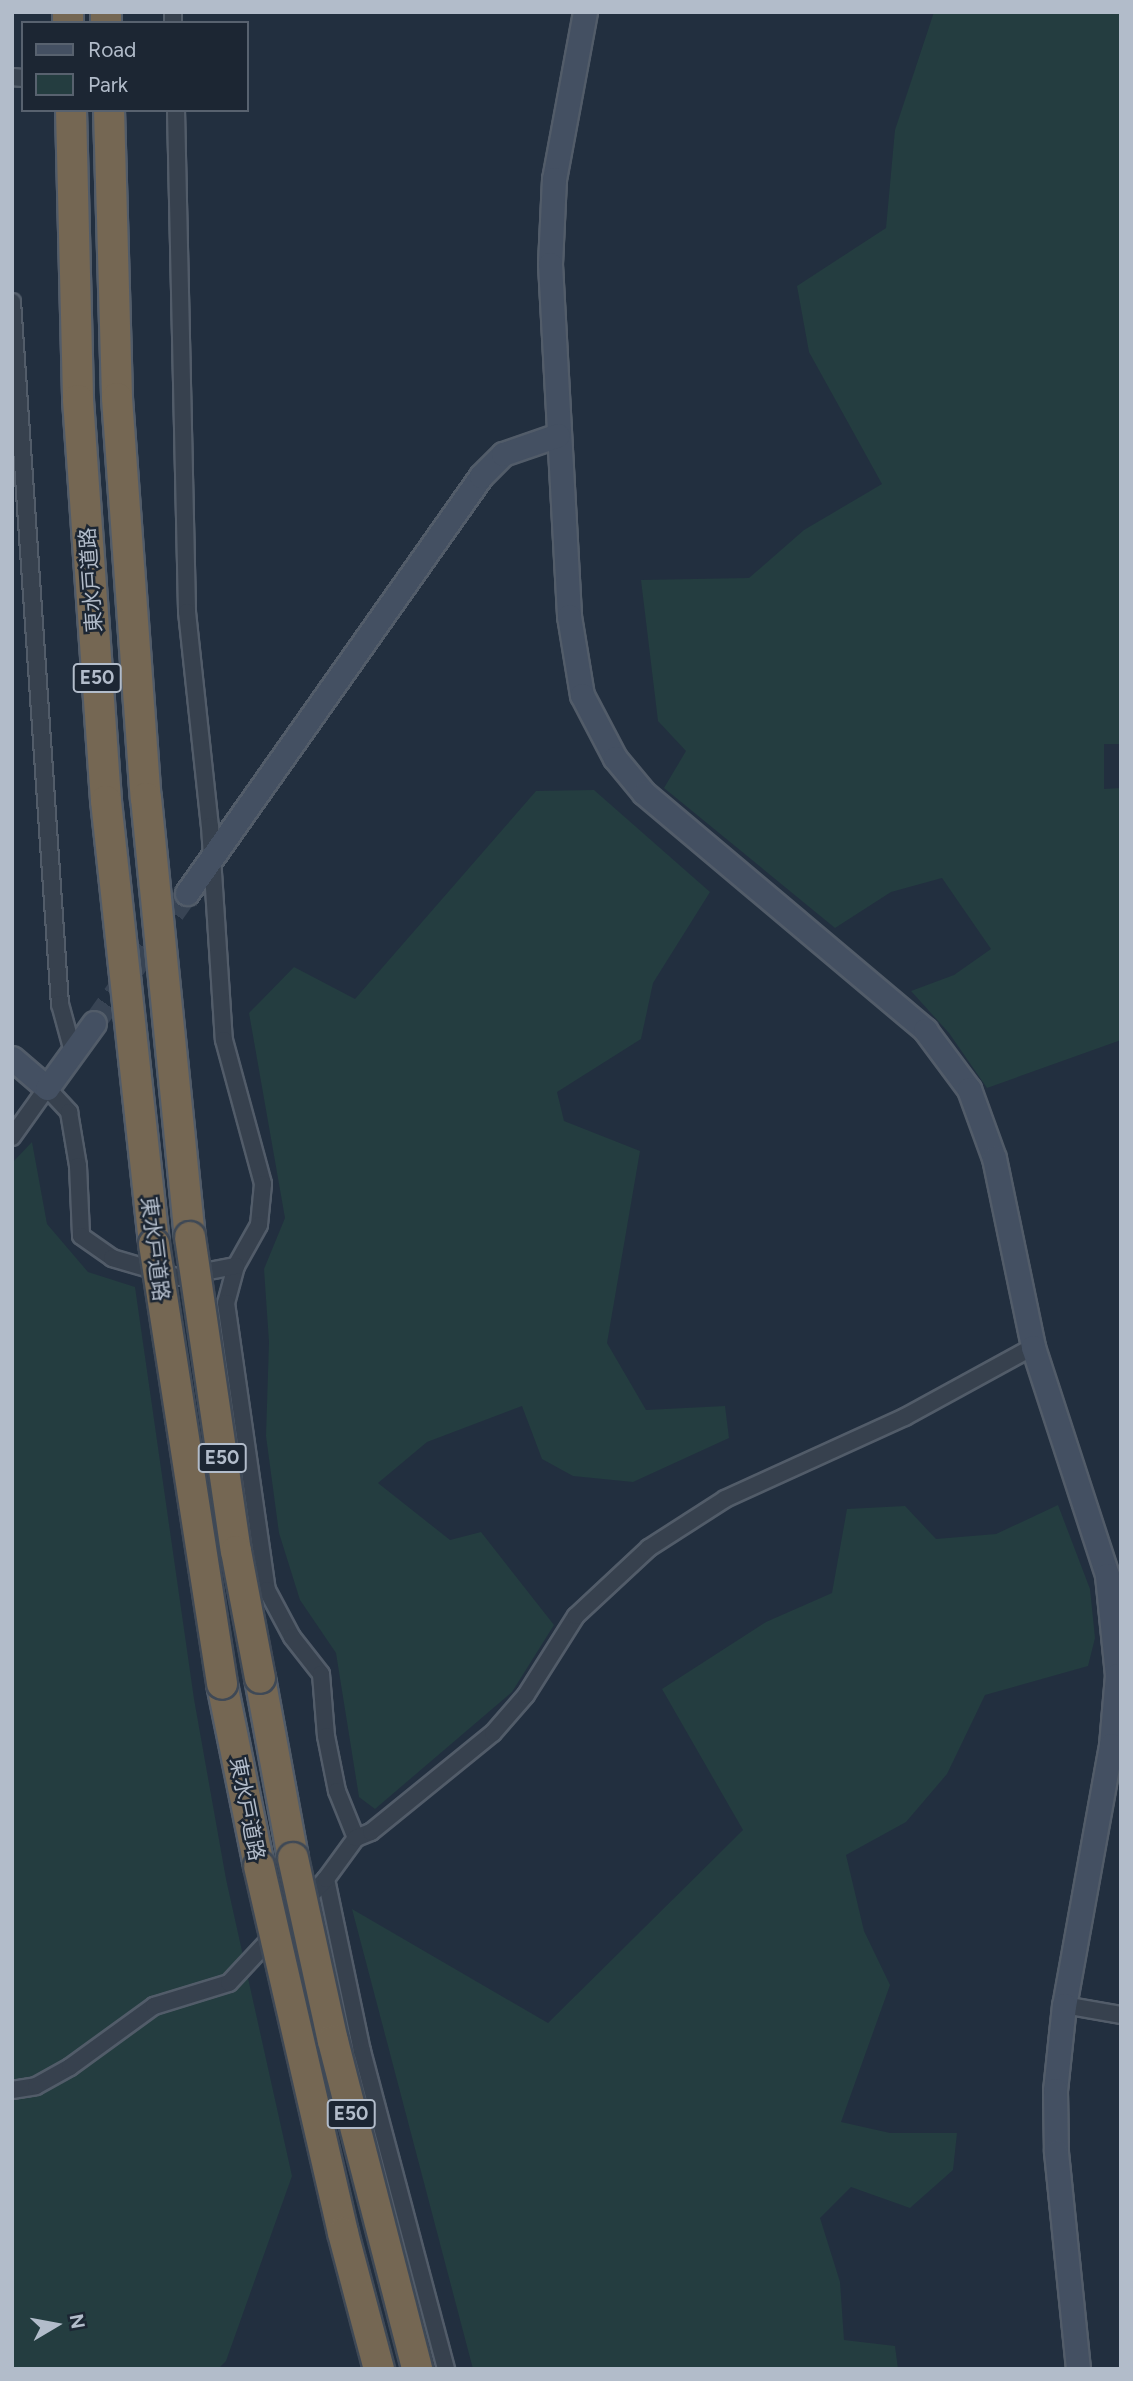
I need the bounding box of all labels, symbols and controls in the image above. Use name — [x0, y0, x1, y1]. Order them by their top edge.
legend — [21, 21, 248, 112]
text: Road — [88, 37, 136, 62]
text: Park — [88, 72, 128, 97]
street label: 東水戸道路 — [75, 527, 107, 633]
road number: E50 — [72, 663, 122, 694]
street label: 東水戸道路 — [136, 1195, 174, 1303]
road number: E50 — [198, 1442, 246, 1474]
street label: 東水戸道路 — [225, 1755, 269, 1863]
road number: E50 — [326, 2098, 376, 2130]
north arrow — [21, 2290, 91, 2360]
text: N — [65, 2312, 90, 2330]

